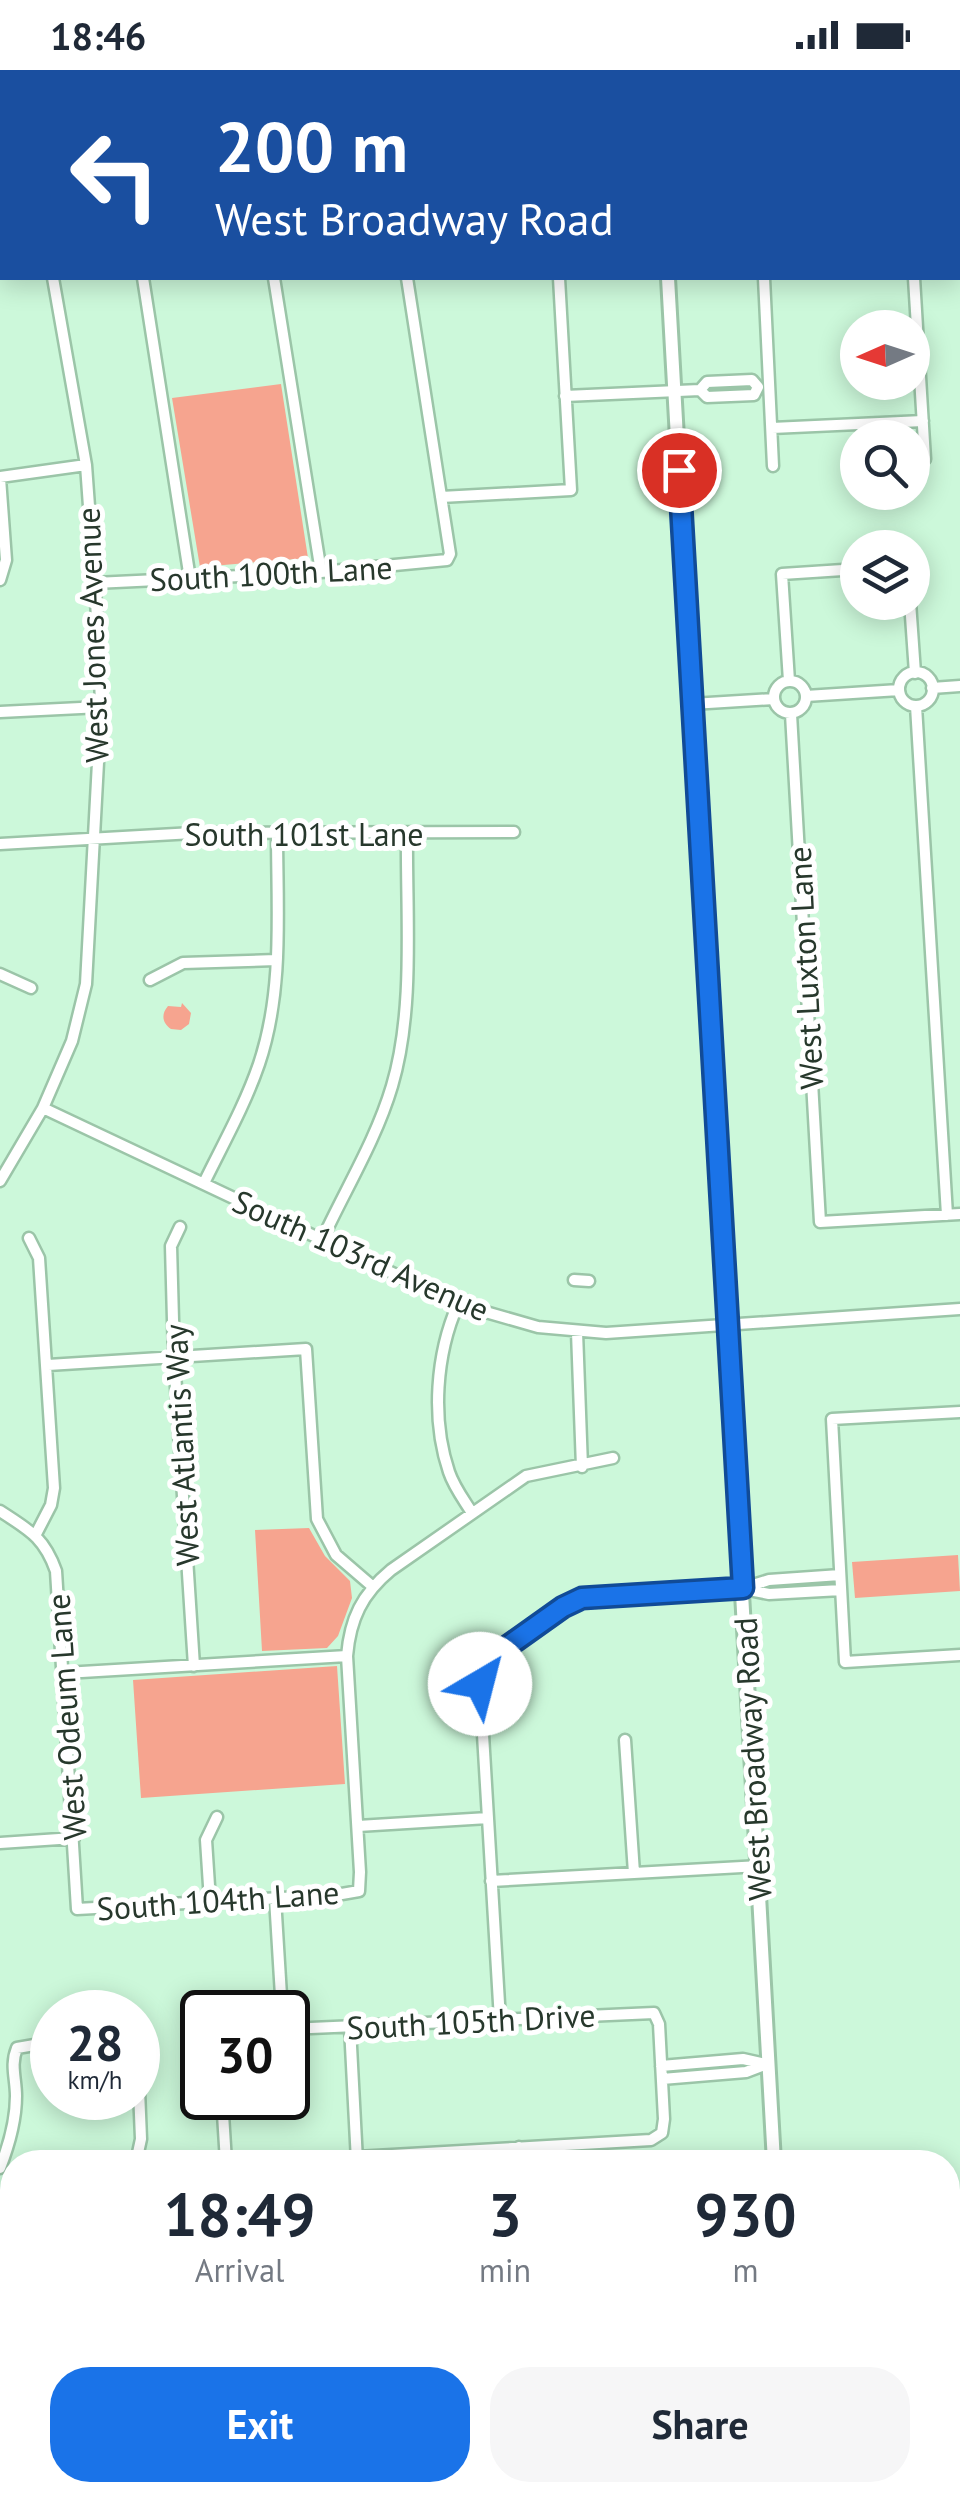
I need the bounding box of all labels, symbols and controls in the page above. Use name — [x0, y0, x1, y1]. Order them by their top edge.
text: 18:46 — [50, 11, 146, 60]
text: 200 m — [215, 101, 408, 191]
icon: left — [50, 110, 180, 240]
text: West Broadway Road — [215, 189, 614, 247]
north arrow — [840, 310, 930, 400]
map controls — [840, 310, 930, 620]
button: search — [840, 420, 930, 510]
pin — [637, 428, 722, 513]
icon: arrive — [652, 443, 707, 498]
street label: West Jones Avenue — [67, 507, 117, 763]
button: layers — [840, 530, 930, 620]
street label: South 100th Lane — [149, 546, 393, 600]
street label: South 101st Lane — [184, 813, 424, 855]
street label: West Luxton Lane — [778, 845, 832, 1091]
street label: South 103rd Avenue — [226, 1180, 496, 1330]
street label: West Atlantis Way — [154, 1323, 208, 1567]
street label: West Odeum Lane — [36, 1592, 96, 1842]
street label: West Broadway Road — [724, 1616, 780, 1902]
position arrow — [428, 1632, 532, 1736]
street label: South 104th Lane — [95, 1871, 341, 1929]
speed limit sign: 30 — [180, 1990, 310, 2120]
street label: South 105th Drive — [345, 1994, 597, 2048]
text: 28 — [67, 2010, 123, 2075]
text: km/h — [68, 2064, 122, 2096]
text: 18:49 — [163, 2175, 316, 2253]
text: 3 — [488, 2175, 522, 2253]
text: 930 — [695, 2175, 797, 2253]
text: Arrival — [195, 2249, 284, 2291]
text: min — [479, 2249, 531, 2291]
text: m — [733, 2249, 759, 2291]
button: Exit — [50, 2367, 470, 2482]
button: Share — [490, 2367, 910, 2482]

